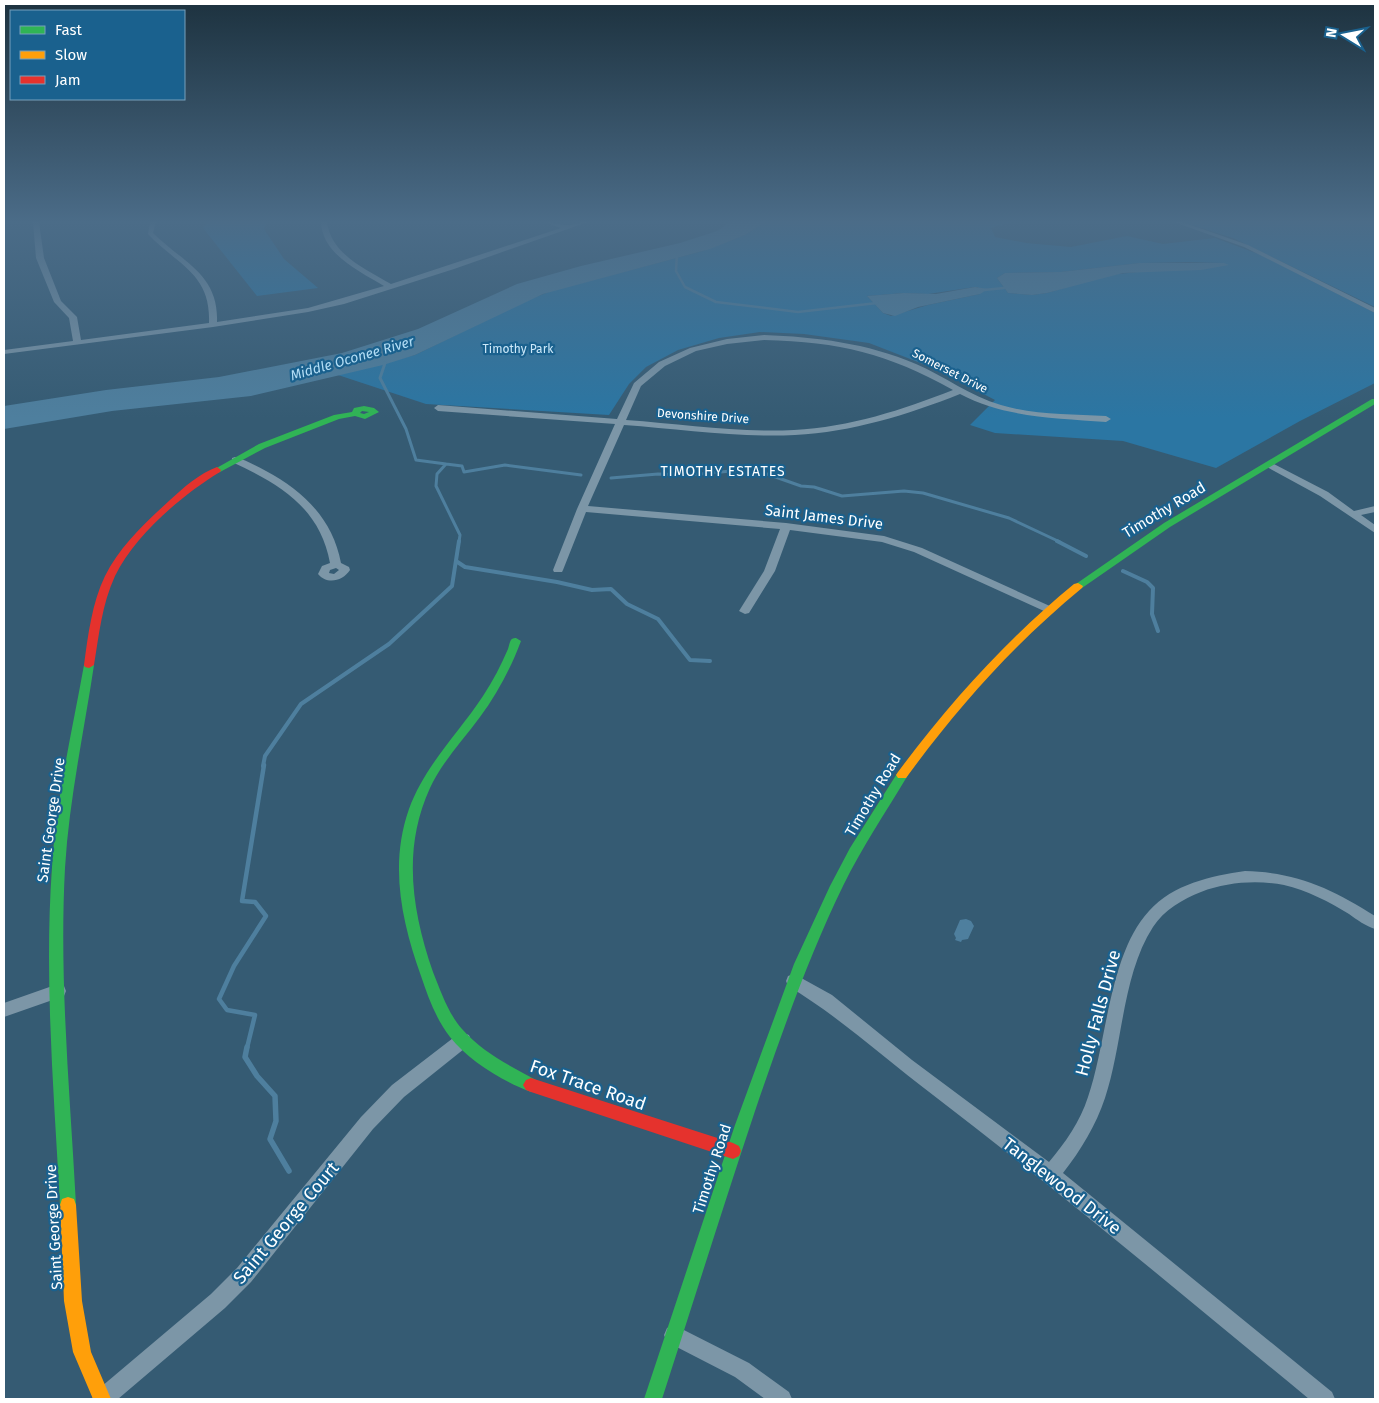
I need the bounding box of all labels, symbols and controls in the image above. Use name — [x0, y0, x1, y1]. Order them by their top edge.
legend — [10, 10, 185, 100]
north arrow — [1319, 10, 1369, 60]
text: Fast — [55, 21, 82, 39]
text: N — [1323, 27, 1341, 39]
text: Slow — [55, 46, 87, 64]
text: Jam — [55, 71, 81, 89]
water label: Middle Oconee River — [288, 333, 417, 384]
park label: Timothy Park — [483, 342, 554, 356]
street label: Somerset Drive — [910, 346, 990, 396]
street label: Devonshire Drive — [656, 406, 750, 426]
district label: TIMOTHY ESTATES — [660, 463, 786, 480]
street label: Timothy Road — [1119, 478, 1209, 542]
street label: Saint James Drive — [764, 501, 884, 533]
street label: Timothy Road — [841, 750, 905, 840]
street label: Saint George Drive — [33, 757, 69, 883]
street label: Holly Falls Drive — [1071, 947, 1125, 1079]
street label: Fox Trace Road — [527, 1055, 649, 1115]
street label: Timothy Road — [689, 1122, 735, 1216]
street label: Tanglewood Drive — [998, 1133, 1126, 1239]
street label: Saint George Court — [229, 1157, 344, 1289]
street label: Saint George Drive — [42, 1164, 66, 1290]

